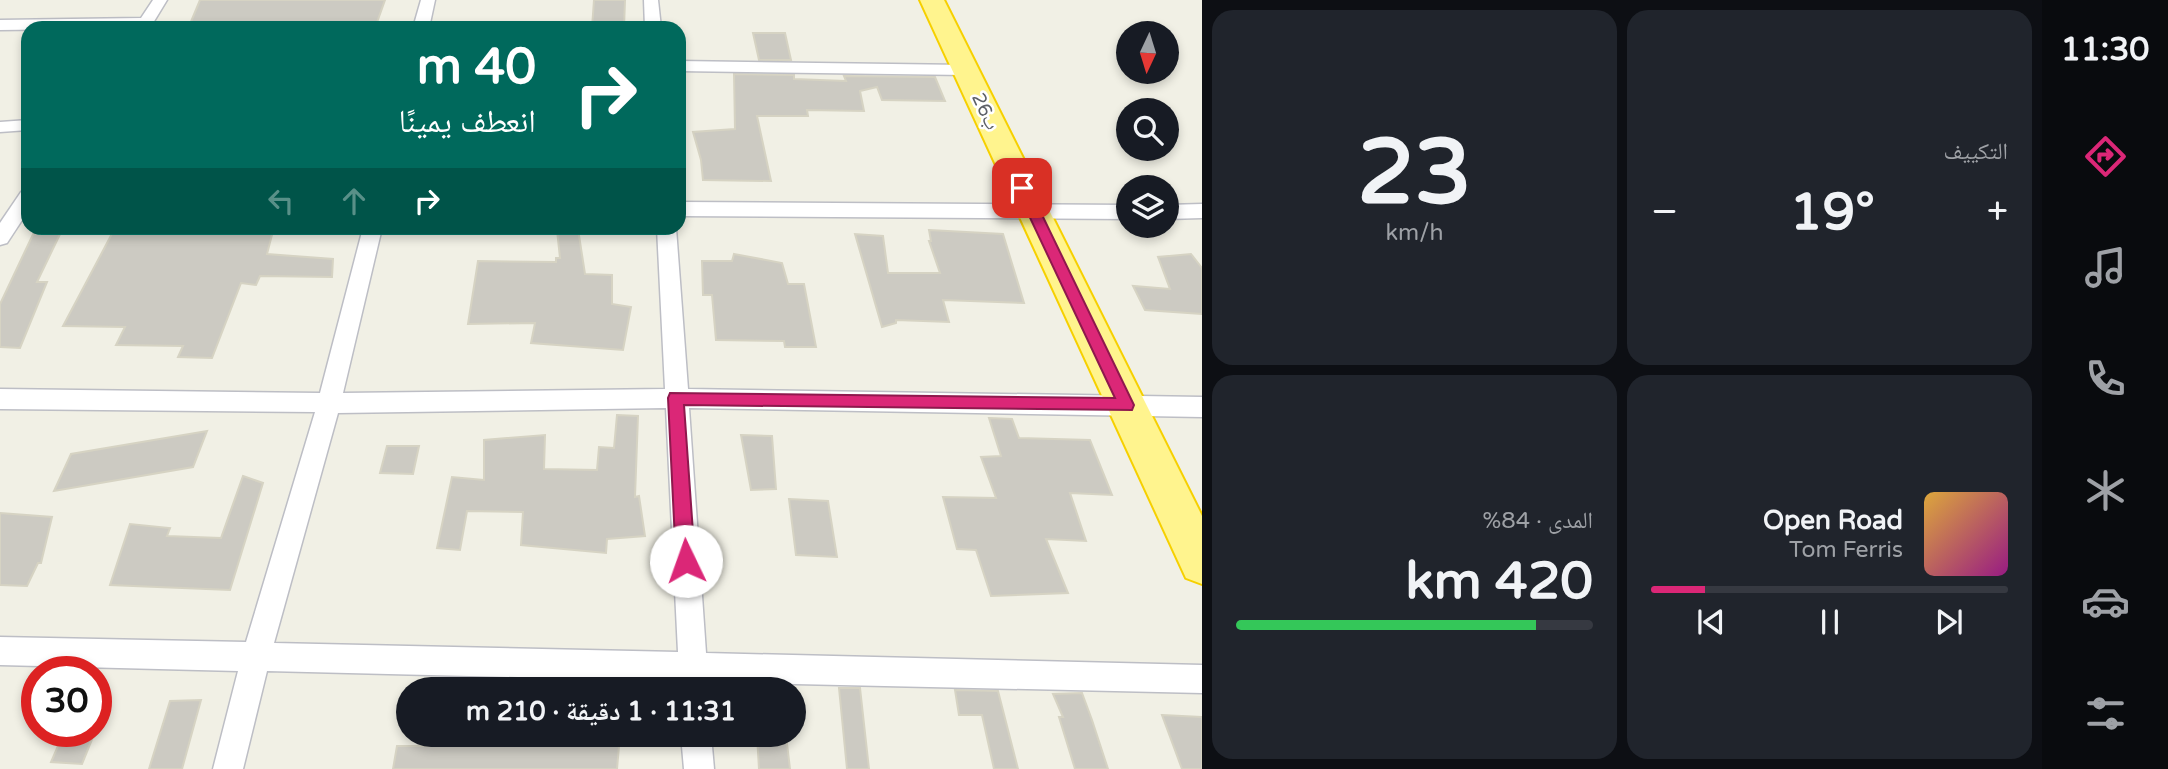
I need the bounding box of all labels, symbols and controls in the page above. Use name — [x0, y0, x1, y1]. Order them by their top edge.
north arrow — [1116, 21, 1180, 84]
map controls — [1116, 21, 1179, 238]
text: 11:30 — [2061, 31, 2149, 69]
text: 40 m — [417, 38, 536, 97]
icon: right — [560, 49, 651, 140]
street label: 26ب — [967, 89, 1003, 134]
button: search — [1116, 98, 1179, 161]
text: انعطف يمينًا — [399, 103, 536, 141]
text: 23 — [1357, 118, 1472, 228]
icon: directions — [2081, 132, 2130, 181]
text: التكييف — [1943, 138, 2008, 166]
pin — [992, 158, 1052, 218]
icon: arrive — [1003, 169, 1041, 207]
button: layers — [1116, 175, 1179, 238]
text: 19° — [1790, 181, 1875, 244]
icon: left — [262, 182, 300, 220]
icon: ahead — [335, 182, 373, 220]
icon: right — [408, 182, 446, 220]
text: − — [1651, 189, 1678, 235]
text: + — [1987, 189, 2008, 235]
text: km/h — [1386, 219, 1443, 247]
icon: music — [2081, 243, 2130, 292]
icon: phone — [2081, 354, 2130, 403]
icon: climate — [2081, 466, 2130, 515]
text: Open Road — [1763, 505, 1903, 536]
text: المدى · 84% — [1482, 507, 1593, 535]
position arrow — [649, 524, 723, 598]
text: Tom Ferris — [1789, 536, 1903, 564]
text: 420 km — [1405, 550, 1593, 613]
icon: car — [2081, 577, 2130, 626]
icon: previous — [1692, 603, 1730, 641]
icon: pause — [1811, 603, 1849, 641]
icon: next — [1930, 603, 1968, 641]
speed limit sign: 30 — [21, 656, 112, 747]
icon: filters — [2081, 689, 2130, 738]
text: 11:31 · 1 دقيقة · 210 m — [466, 696, 736, 727]

